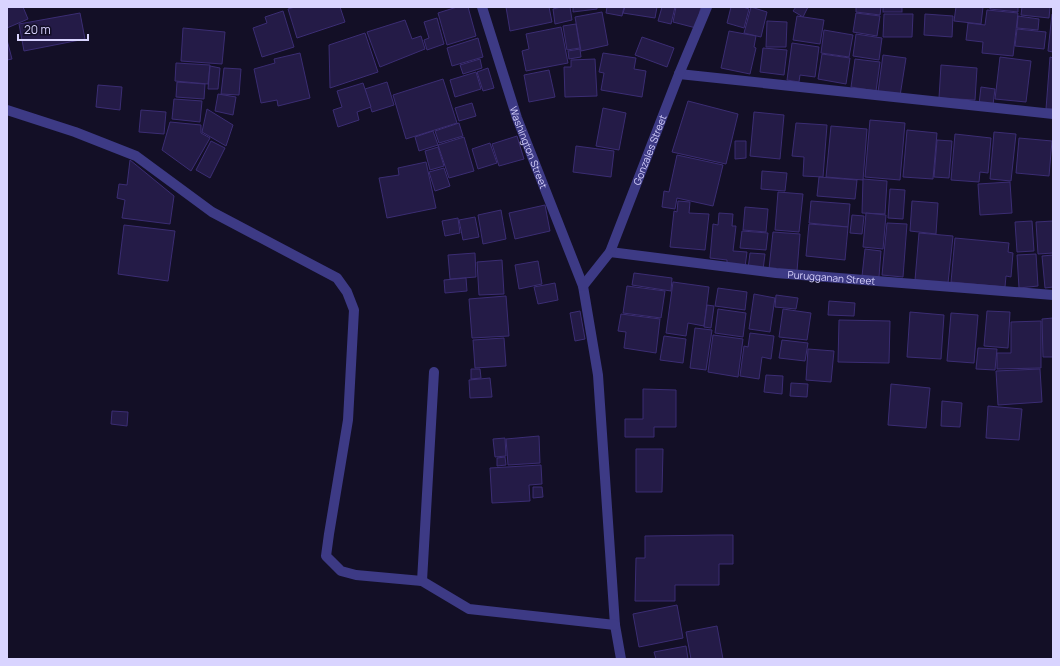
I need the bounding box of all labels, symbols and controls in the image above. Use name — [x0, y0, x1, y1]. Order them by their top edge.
scale bar — [18, 16, 88, 42]
text: 20 m — [24, 21, 51, 38]
street label: Washington Street — [507, 105, 551, 190]
street label: Gonzales Street — [630, 113, 670, 187]
street label: Purugganan Street — [787, 267, 876, 288]

